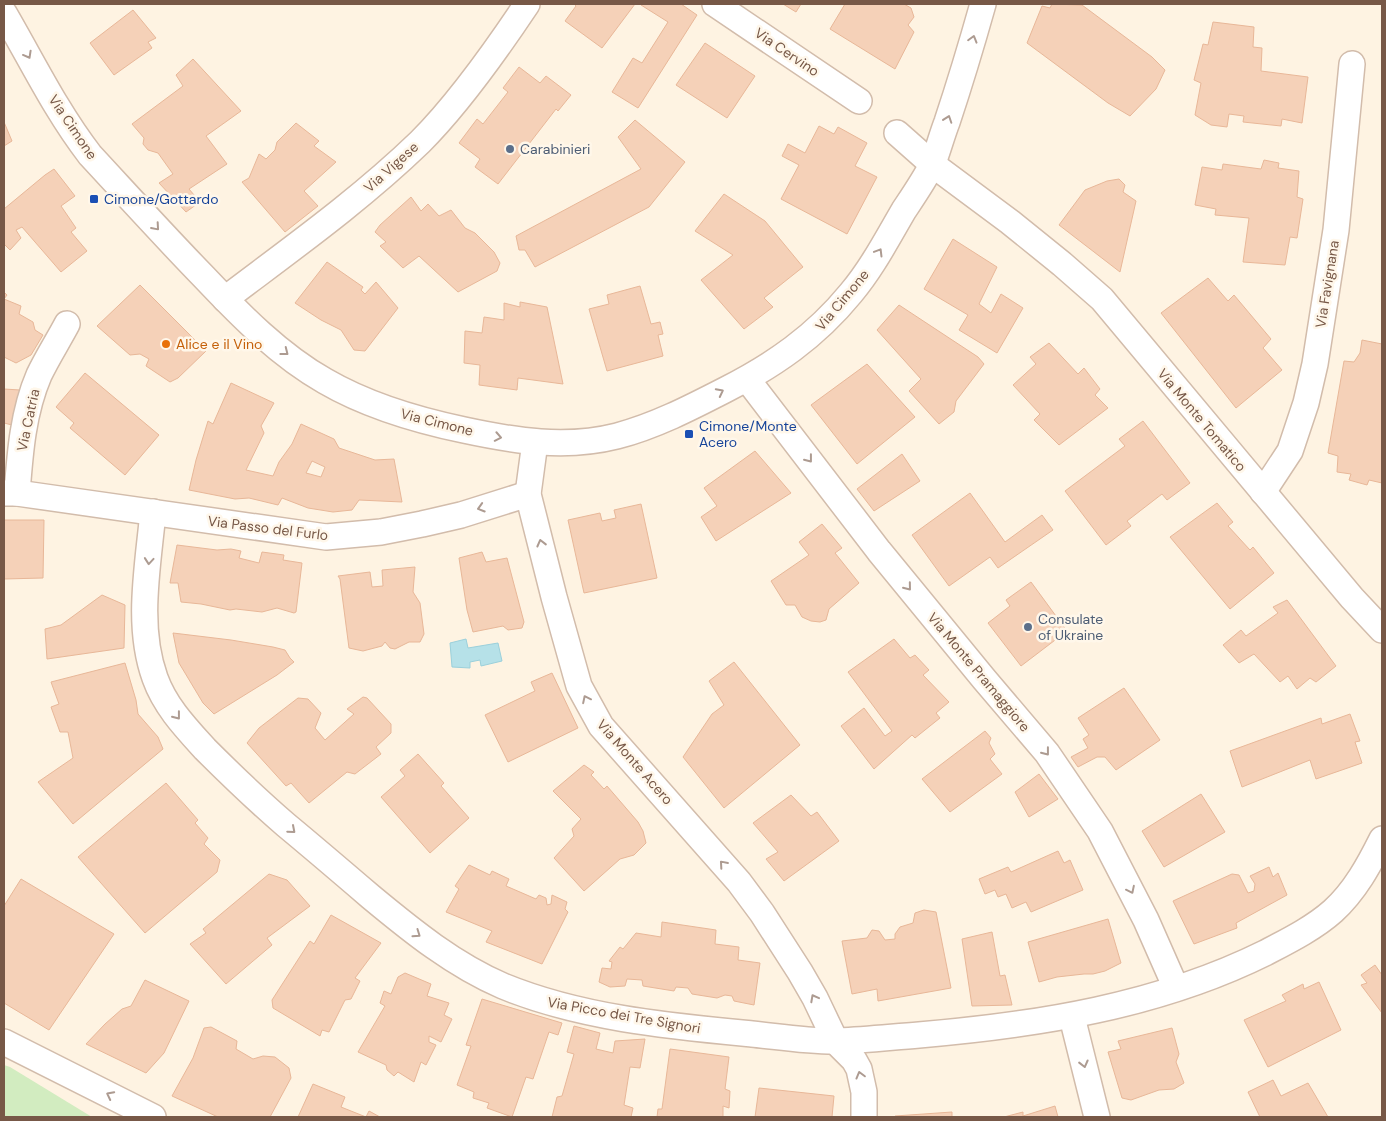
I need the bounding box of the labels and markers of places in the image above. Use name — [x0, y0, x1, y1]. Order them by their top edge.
place label: Carabinieri — [520, 140, 590, 158]
marker: Carabinieri — [504, 143, 516, 155]
place label: Cimone/Gottardo — [104, 190, 218, 208]
marker: Cimone/Gottardo — [88, 193, 100, 205]
place label: Alice e il Vino — [176, 335, 262, 353]
marker: Alice e il Vino — [160, 338, 172, 350]
place label: Cimone/Monte Acero — [699, 417, 797, 451]
marker: Cimone/Monte Acero — [683, 428, 695, 440]
place label: Consulate of Ukraine — [1038, 610, 1103, 644]
marker: Consulate of Ukraine — [1022, 621, 1034, 633]

